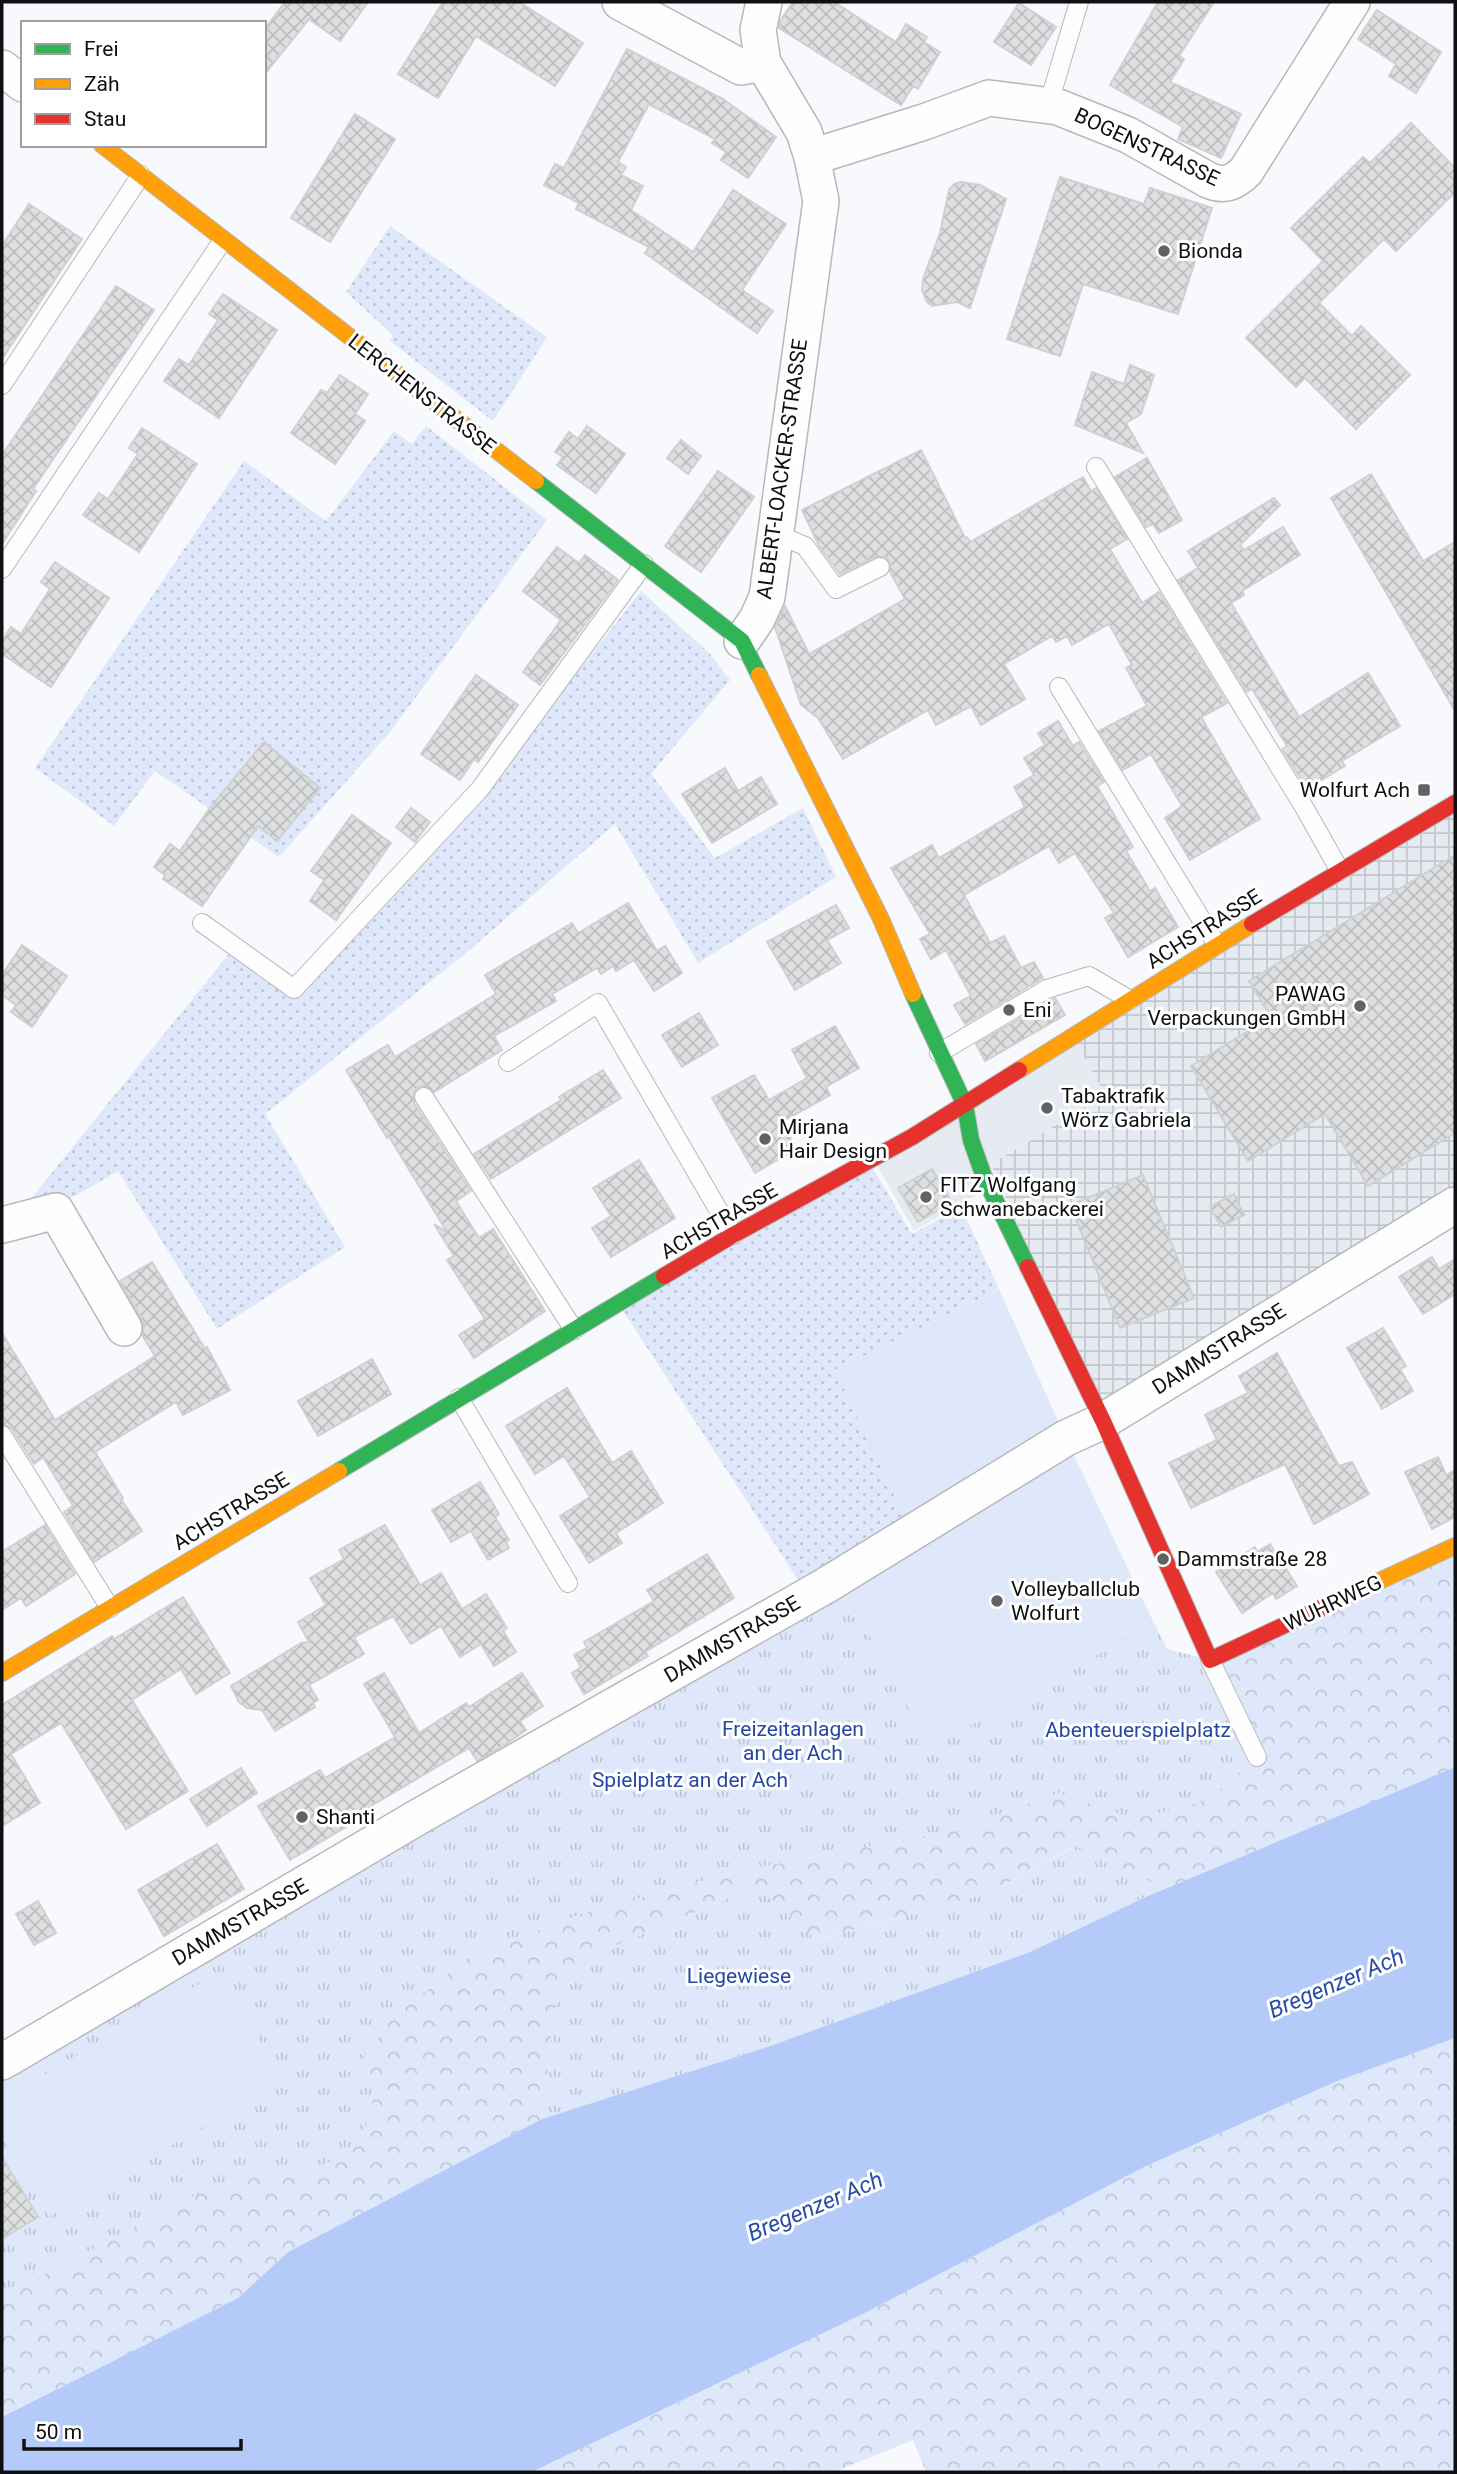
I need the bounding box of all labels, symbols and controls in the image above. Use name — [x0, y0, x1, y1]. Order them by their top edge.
legend — [21, 21, 266, 147]
text: Frei — [84, 37, 119, 61]
text: Zäh — [84, 72, 120, 96]
street label: BOGENSTRASSE — [1071, 103, 1223, 191]
text: Stau — [84, 107, 126, 131]
place label: Bionda — [1178, 239, 1243, 263]
marker: Bionda — [1156, 243, 1172, 259]
street label: LERCHENSTRASSE — [344, 329, 500, 459]
street label: ALBERT-LOACKER-STRASSE — [752, 337, 812, 601]
place label: Wolfurt Ach — [1300, 778, 1410, 802]
marker: Wolfurt Ach — [1416, 782, 1432, 798]
street label: ACHSTRASSE — [1142, 884, 1266, 974]
place label: PAWAG Verpackungen GmbH — [1148, 982, 1346, 1030]
place label: Eni — [1023, 998, 1052, 1022]
marker: PAWAG Verpackungen GmbH — [1352, 998, 1368, 1014]
marker: Eni — [1001, 1002, 1017, 1018]
place label: Tabaktrafik Wörz Gabriela — [1061, 1084, 1191, 1132]
marker: Tabaktrafik Wörz Gabriela — [1039, 1100, 1055, 1116]
place label: Mirjana Hair Design — [779, 1115, 887, 1163]
marker: Mirjana Hair Design — [757, 1131, 773, 1147]
place label: FITZ Wolfgang Schwanebackerei — [940, 1173, 1104, 1221]
street label: ACHSTRASSE — [656, 1178, 782, 1264]
marker: FITZ Wolfgang Schwanebackerei — [918, 1189, 934, 1205]
street label: DAMMSTRASSE — [1148, 1298, 1290, 1400]
street label: ACHSTRASSE — [169, 1467, 293, 1555]
place label: Dammstraße 28 — [1177, 1547, 1327, 1571]
marker: Dammstraße 28 — [1155, 1551, 1171, 1567]
street label: WUHRWEG — [1280, 1570, 1386, 1636]
place label: Volleyballclub Wolfurt — [1011, 1577, 1140, 1625]
street label: DAMMSTRASSE — [660, 1590, 804, 1688]
marker: Volleyballclub Wolfurt — [989, 1593, 1005, 1609]
park label: Freizeitanlagen an der Ach — [722, 1717, 864, 1765]
park label: Abenteuerspielplatz — [1045, 1718, 1231, 1742]
park label: Spielplatz an der Ach — [592, 1768, 788, 1792]
place label: Shanti — [316, 1805, 375, 1829]
marker: Shanti — [294, 1809, 310, 1825]
street label: DAMMSTRASSE — [168, 1873, 312, 1971]
water label: Bregenzer Ach — [1265, 1943, 1408, 2024]
park label: Liegewiese — [687, 1964, 791, 1988]
water label: Bregenzer Ach — [744, 2166, 887, 2247]
scale bar — [24, 2408, 242, 2452]
text: 50 m — [35, 2420, 82, 2444]

